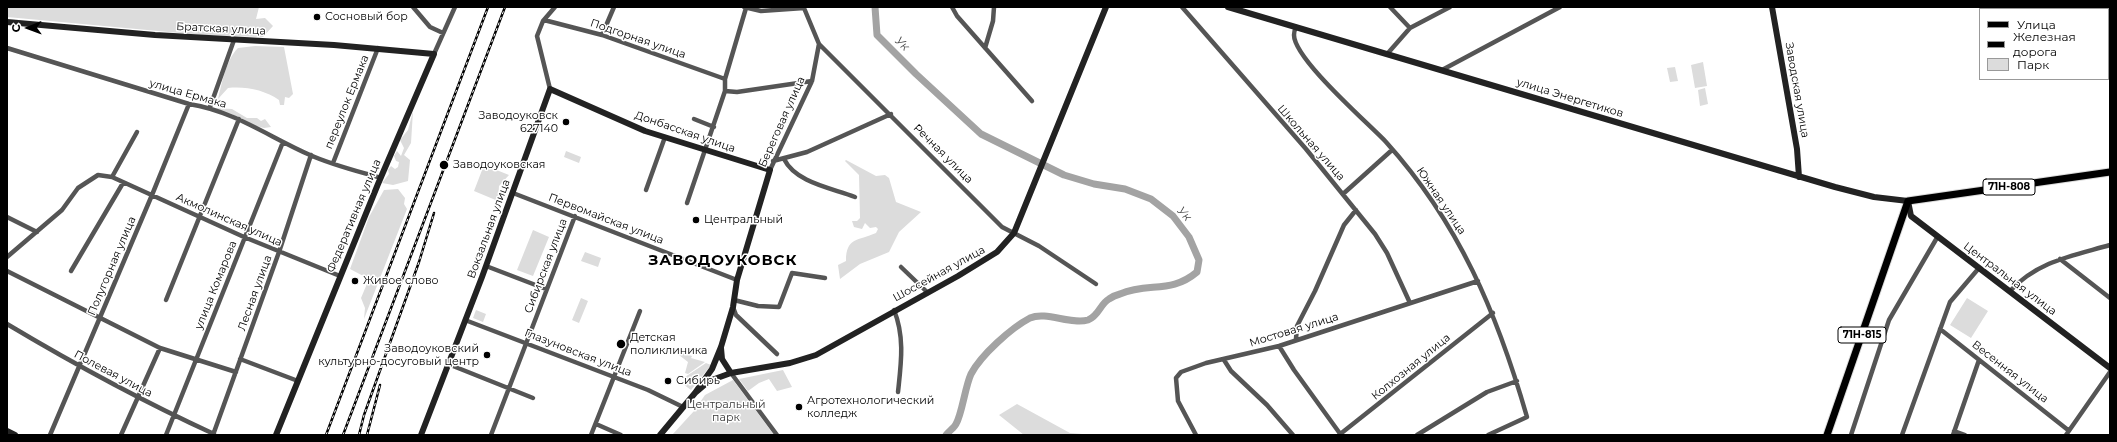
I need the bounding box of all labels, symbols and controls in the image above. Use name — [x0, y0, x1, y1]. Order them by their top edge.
north arrow — [8, 8, 48, 48]
legend — [1979, 8, 2109, 80]
place label: Сосновый бор — [325, 10, 408, 24]
marker: Сосновый бор — [312, 12, 322, 22]
street label: Подгорная улица — [588, 16, 688, 62]
text: Улица — [2017, 17, 2056, 32]
street label: Братская улица — [176, 20, 266, 38]
text: С — [9, 24, 23, 32]
text: Железная дорога — [2013, 29, 2076, 59]
water label: Ук — [892, 34, 912, 54]
street label: Заводская улица — [1782, 41, 1812, 139]
street label: переулок Ермака — [322, 53, 372, 151]
text: Парк — [2017, 57, 2049, 72]
street label: Береговая улица — [756, 75, 808, 169]
street label: улица Энергетиков — [1515, 75, 1625, 121]
street label: улица Ермака — [148, 77, 228, 111]
street label: Школьная улица — [1275, 102, 1347, 184]
place label: Заводоуковск 627140 — [479, 109, 558, 135]
street label: Донбасская улица — [633, 109, 737, 155]
marker: Заводоуковск 627140 — [561, 117, 571, 127]
street label: Речная улица — [910, 121, 976, 187]
street label: Федеративная улица — [324, 157, 384, 275]
place label: Заводоуковская — [453, 158, 545, 172]
marker: Заводоуковская — [438, 159, 450, 171]
street label: Южная улица — [1414, 165, 1468, 237]
street label: Вокзальная улица — [465, 178, 513, 280]
road number: 71Н-808 — [1983, 179, 2035, 195]
street label: Акмолинская улица — [174, 191, 284, 249]
street label: Первомайская улица — [546, 191, 666, 247]
water label: Ук — [1174, 204, 1194, 224]
place label: Центральный — [704, 213, 783, 227]
street label: Полугорная улица — [85, 214, 139, 318]
marker: Центральный — [691, 215, 701, 225]
street label: Сибирская улица — [522, 217, 570, 315]
street label: улица Комарова — [192, 239, 240, 331]
street label: Центральная улица — [1961, 240, 2059, 318]
street label: Шоссейная улица — [891, 243, 987, 305]
district label: ЗАВОДОУКОВСК — [649, 252, 797, 270]
street label: Лесная улица — [235, 253, 275, 333]
place label: Живое слово — [363, 274, 439, 288]
marker: Живое слово — [350, 276, 360, 286]
street label: Мостовая улица — [1248, 310, 1340, 350]
street label: Глазуновская улица — [523, 326, 633, 380]
road number: 71Н-815 — [1838, 327, 1886, 343]
place label: Детская поликлиника — [630, 331, 707, 357]
street label: Колхозная улица — [1369, 331, 1453, 403]
marker: Детская поликлиника — [615, 338, 627, 350]
street label: Весенняя улица — [1969, 338, 2051, 406]
place label: Заводоуковский культурно-досуговый центр — [318, 342, 479, 368]
street label: Полевая улица — [72, 348, 154, 400]
marker: Заводоуковский культурно-досуговый центр — [482, 350, 492, 360]
place label: Сибирь — [676, 374, 720, 388]
marker: Сибирь — [663, 376, 673, 386]
place label: Агротехнологический колледж — [807, 394, 934, 420]
park label: Центральный парк — [686, 398, 766, 424]
marker: Агротехнологический колледж — [794, 402, 804, 412]

